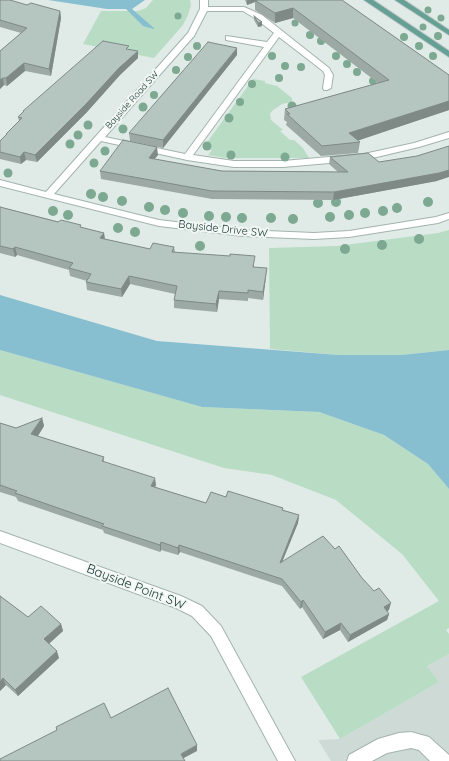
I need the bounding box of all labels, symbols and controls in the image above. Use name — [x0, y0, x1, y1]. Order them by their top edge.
street label: Bayside Road SW — [103, 69, 161, 131]
street label: Bayside Drive SW — [178, 218, 268, 240]
street label: Bayside Point SW — [84, 561, 188, 613]

